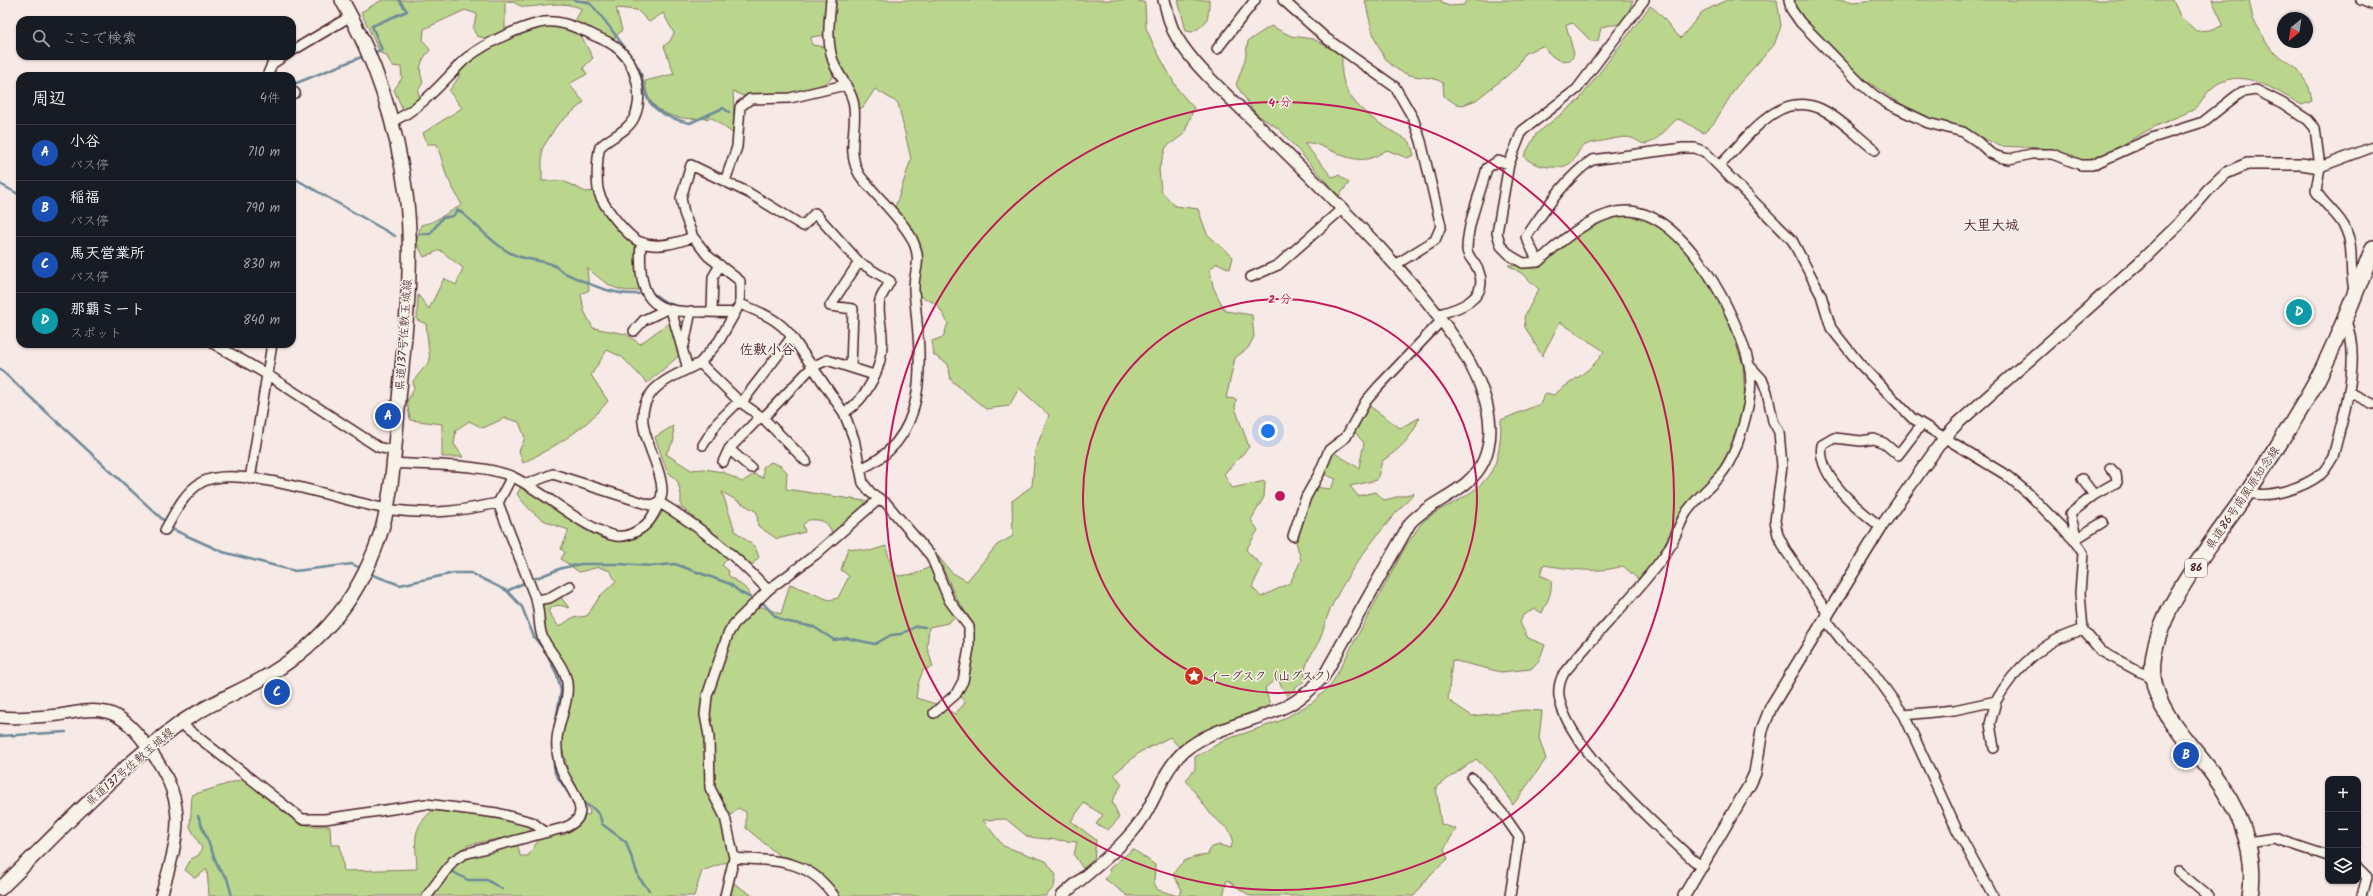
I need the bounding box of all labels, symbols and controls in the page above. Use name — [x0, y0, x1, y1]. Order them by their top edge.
north arrow — [2277, 12, 2313, 48]
search box — [16, 16, 296, 60]
icon: search — [30, 27, 52, 49]
text: ここで検索 — [62, 27, 137, 51]
text: 周辺 — [32, 86, 66, 113]
text: 4件 — [260, 88, 280, 109]
text: 4 分 — [1268, 93, 1292, 112]
text: 小谷 — [70, 130, 100, 154]
text: A — [41, 142, 49, 163]
text: 710 m — [248, 142, 280, 163]
text: バス停 — [70, 155, 109, 176]
text: 稲福 — [70, 186, 100, 210]
text: B — [41, 198, 49, 219]
text: 790 m — [246, 198, 280, 219]
text: バス停 — [70, 211, 109, 232]
district label: 大里大城 — [1963, 215, 2019, 237]
text: 馬天営業所 — [70, 242, 145, 266]
text: C — [41, 254, 49, 275]
text: 830 m — [243, 254, 280, 275]
text: バス停 — [70, 267, 109, 288]
street label: 県道137号佐敷玉城線 — [391, 278, 417, 392]
text: 2 分 — [1268, 290, 1292, 309]
pin: D — [2286, 297, 2312, 327]
text: 那覇ミート — [70, 298, 145, 322]
text: D — [41, 310, 49, 331]
text: 840 m — [243, 310, 280, 331]
text: スポット — [70, 323, 122, 344]
district label: 佐敷小谷 — [739, 339, 795, 361]
pin: A — [375, 401, 401, 431]
your location — [1258, 421, 1278, 441]
street label: 県道86号南風原知念線 — [2201, 442, 2285, 554]
centre of rings — [1273, 489, 1287, 503]
road number: 86 — [2185, 559, 2207, 577]
place icon: イーグスク（山グスク） — [1183, 665, 1205, 687]
place label: イーグスク（山グスク） — [1208, 667, 1338, 686]
pin: C — [264, 677, 290, 707]
street label: 県道137号佐敷玉城線 — [81, 723, 179, 811]
pin: B — [2173, 740, 2199, 770]
map controls — [2325, 776, 2361, 884]
button: + — [2325, 776, 2361, 812]
button: − — [2325, 812, 2361, 848]
button: layers — [2325, 848, 2361, 884]

